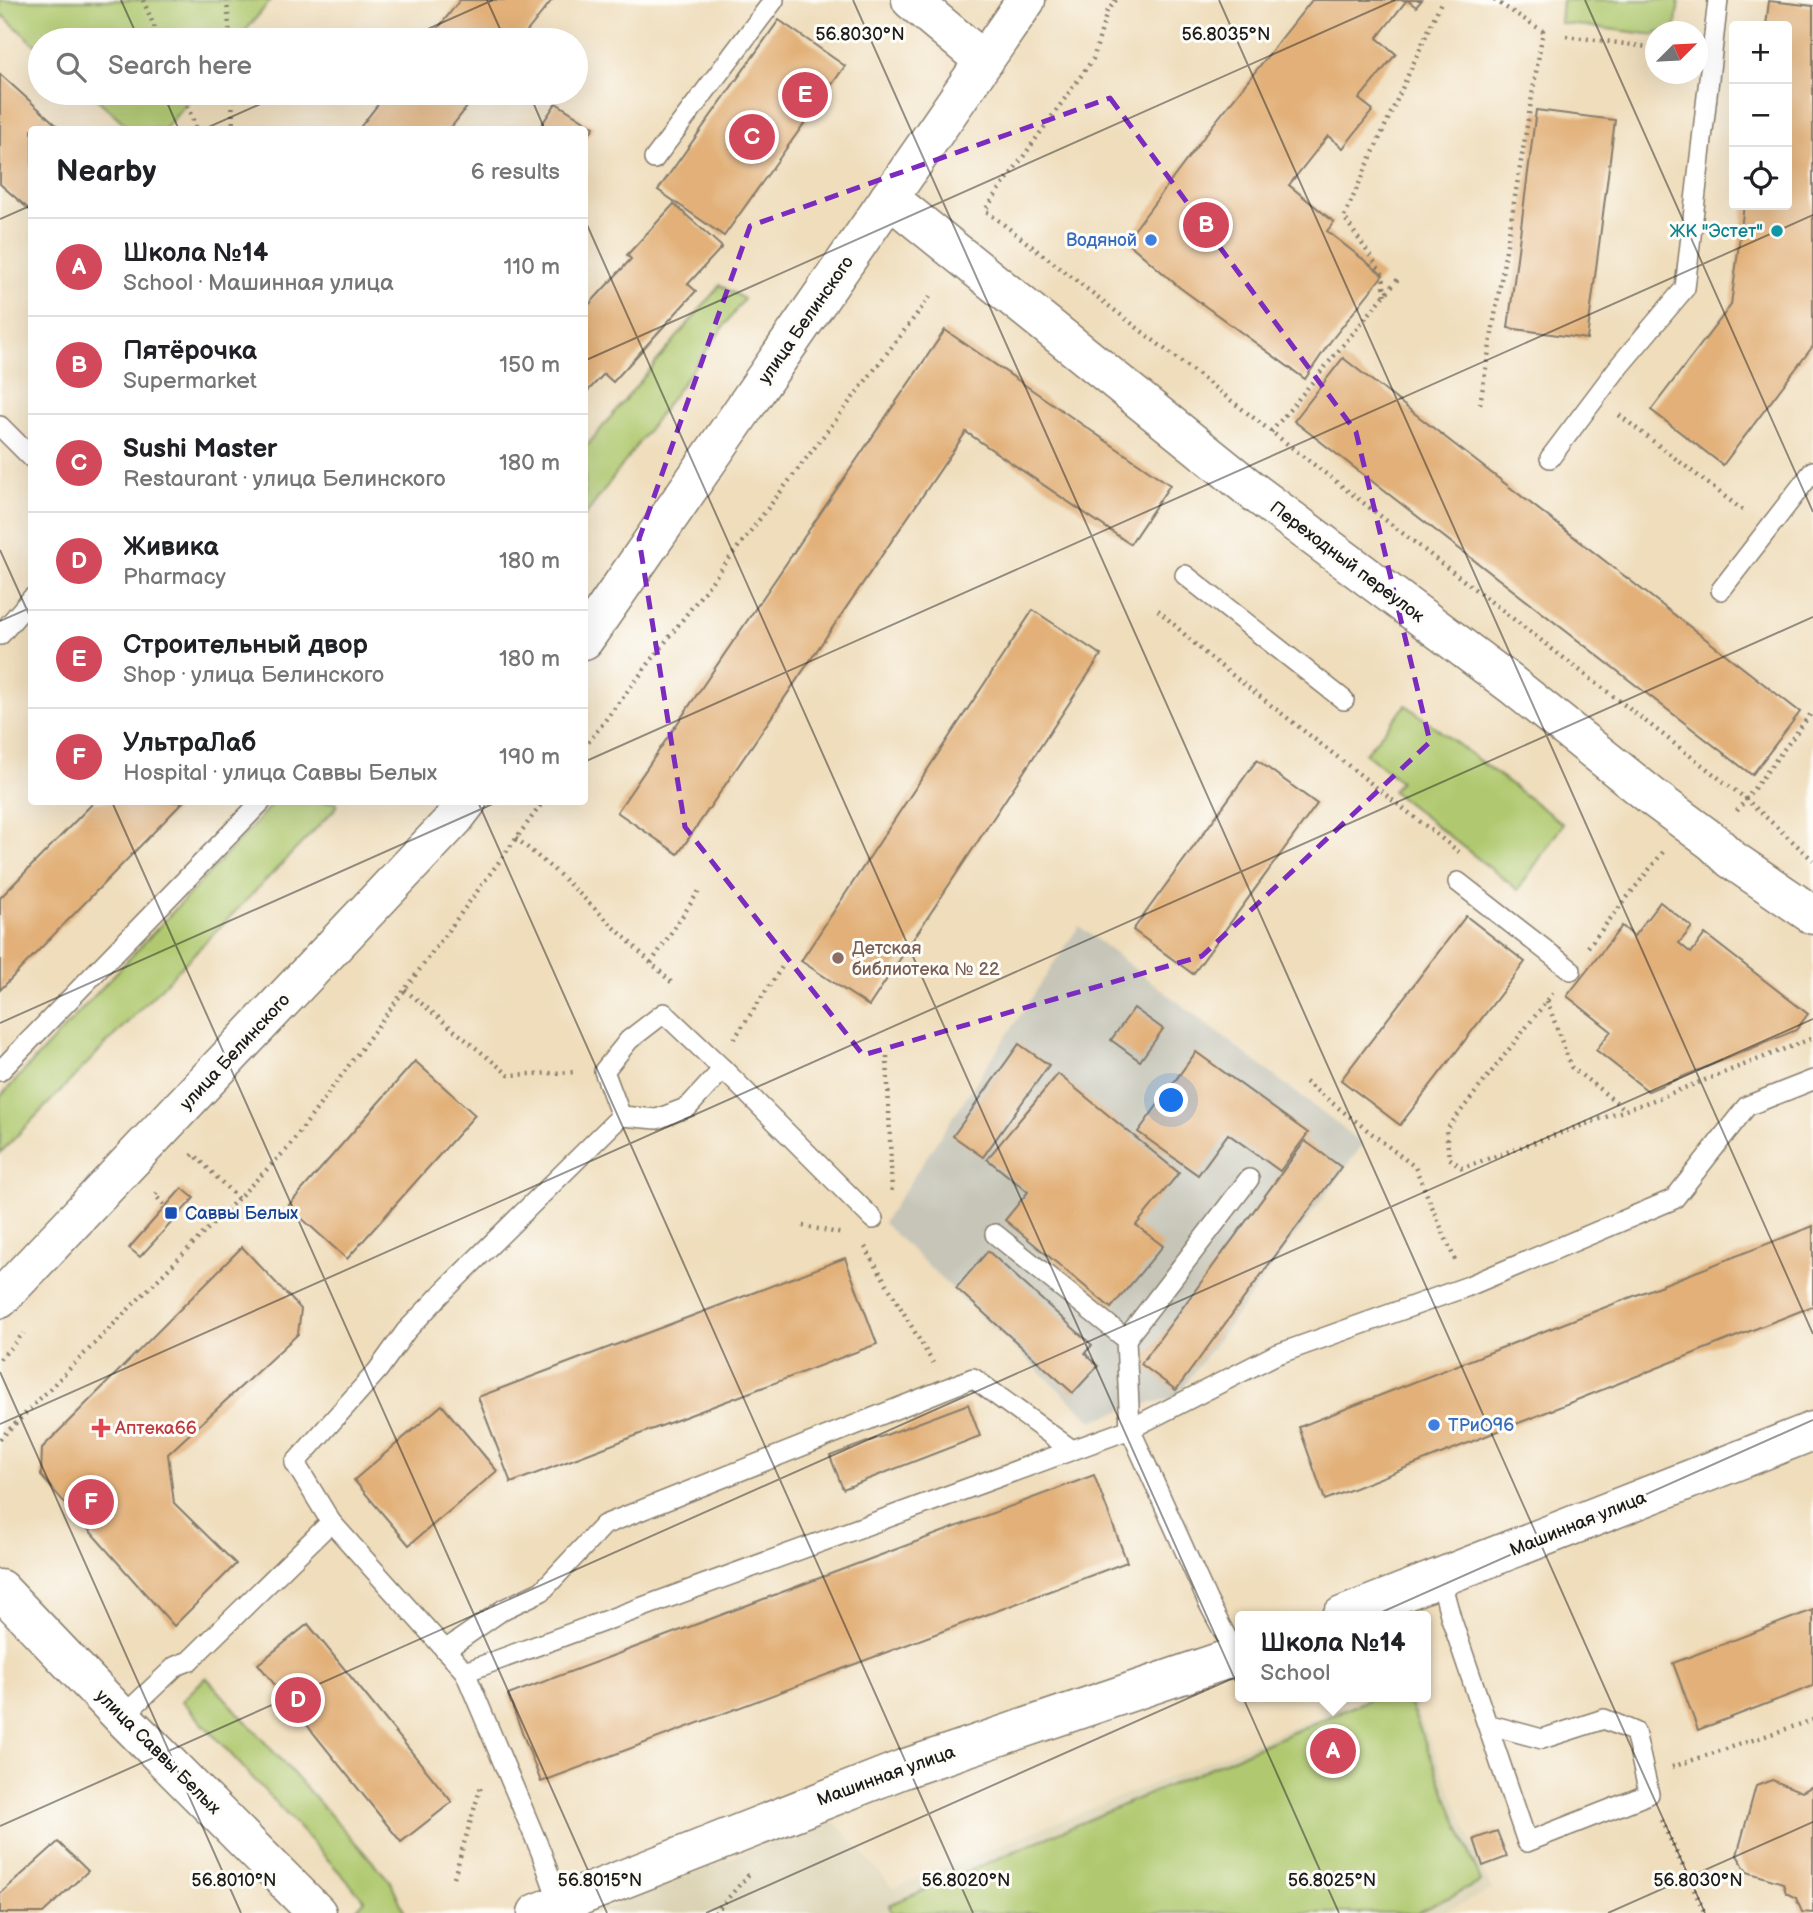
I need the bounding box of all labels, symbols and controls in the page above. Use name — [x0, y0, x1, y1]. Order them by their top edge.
north arrow — [1645, 21, 1708, 84]
map controls — [1729, 21, 1792, 210]
button: + — [1729, 21, 1792, 84]
text: 56.8030°N — [815, 24, 905, 45]
text: 56.8035°N — [1182, 24, 1270, 45]
search box — [28, 28, 588, 105]
icon: search — [52, 48, 90, 86]
text: Search here — [108, 51, 252, 82]
pin: E — [782, 69, 828, 121]
button: − — [1729, 84, 1792, 147]
pin: C — [729, 111, 775, 163]
button: locate — [1729, 147, 1792, 210]
text: Nearby — [56, 154, 156, 190]
text: 6 results — [471, 158, 560, 186]
pin: B — [1183, 199, 1229, 251]
place label: ЖК "Эстет" — [1670, 221, 1763, 242]
marker: ЖК "Эстет" — [1769, 223, 1785, 239]
place label: Водяной — [1066, 230, 1137, 251]
marker: Водяной — [1143, 232, 1159, 248]
text: Школа №14 — [123, 238, 268, 269]
street label: улица Белинского — [754, 252, 858, 388]
text: A — [72, 253, 86, 281]
text: 110 m — [503, 253, 560, 281]
text: School · Машинная улица — [123, 269, 394, 297]
text: Пятёрочка — [123, 336, 257, 367]
text: B — [71, 351, 87, 379]
text: 150 m — [499, 351, 560, 379]
text: Supermarket — [123, 367, 257, 395]
text: Sushi Master — [123, 434, 278, 465]
text: C — [71, 449, 87, 477]
text: 180 m — [499, 449, 560, 477]
text: Restaurant · улица Белинского — [123, 465, 446, 493]
street label: Переходный переулок — [1266, 497, 1429, 627]
text: Живика — [123, 532, 219, 563]
text: D — [71, 547, 87, 575]
text: 180 m — [499, 547, 560, 575]
text: Pharmacy — [123, 563, 226, 591]
text: Строительный двор — [123, 630, 368, 661]
text: E — [72, 645, 86, 673]
text: 180 m — [499, 645, 560, 673]
text: Shop · улица Белинского — [123, 661, 384, 689]
text: УльтраЛаб — [123, 728, 256, 759]
text: F — [72, 743, 86, 771]
text: 190 m — [499, 743, 560, 771]
text: Hospital · улица Саввы Белых — [123, 759, 437, 787]
place label: Детская библиотека № 22 — [852, 938, 1000, 980]
marker: Детская библиотека № 22 — [830, 950, 846, 966]
street label: улица Белинского — [176, 990, 294, 1114]
your location — [1154, 1083, 1188, 1117]
place label: Саввы Белых — [185, 1203, 298, 1224]
marker: Саввы Белых — [163, 1205, 179, 1221]
place label: ТРиО96 — [1448, 1415, 1514, 1436]
marker: ТРиО96 — [1426, 1417, 1442, 1433]
place label: Аптека66 — [114, 1418, 197, 1439]
marker: Аптека66 — [93, 1420, 109, 1436]
pin: F — [68, 1476, 114, 1528]
street label: Машинная улица — [1507, 1487, 1650, 1561]
popup — [1235, 1611, 1431, 1702]
text: Школа №14 — [1260, 1628, 1406, 1659]
text: School — [1260, 1659, 1330, 1687]
pin: D — [275, 1674, 321, 1726]
street label: улица Саввы Белых — [91, 1685, 225, 1819]
pin: A — [1310, 1725, 1356, 1777]
street label: Машинная улица — [814, 1741, 958, 1811]
text: 56.8010°N — [191, 1870, 277, 1891]
text: 56.8015°N — [558, 1870, 642, 1891]
text: 56.8020°N — [922, 1870, 1010, 1891]
text: 56.8025°N — [1288, 1870, 1376, 1891]
text: 56.8030°N — [1653, 1870, 1743, 1891]

